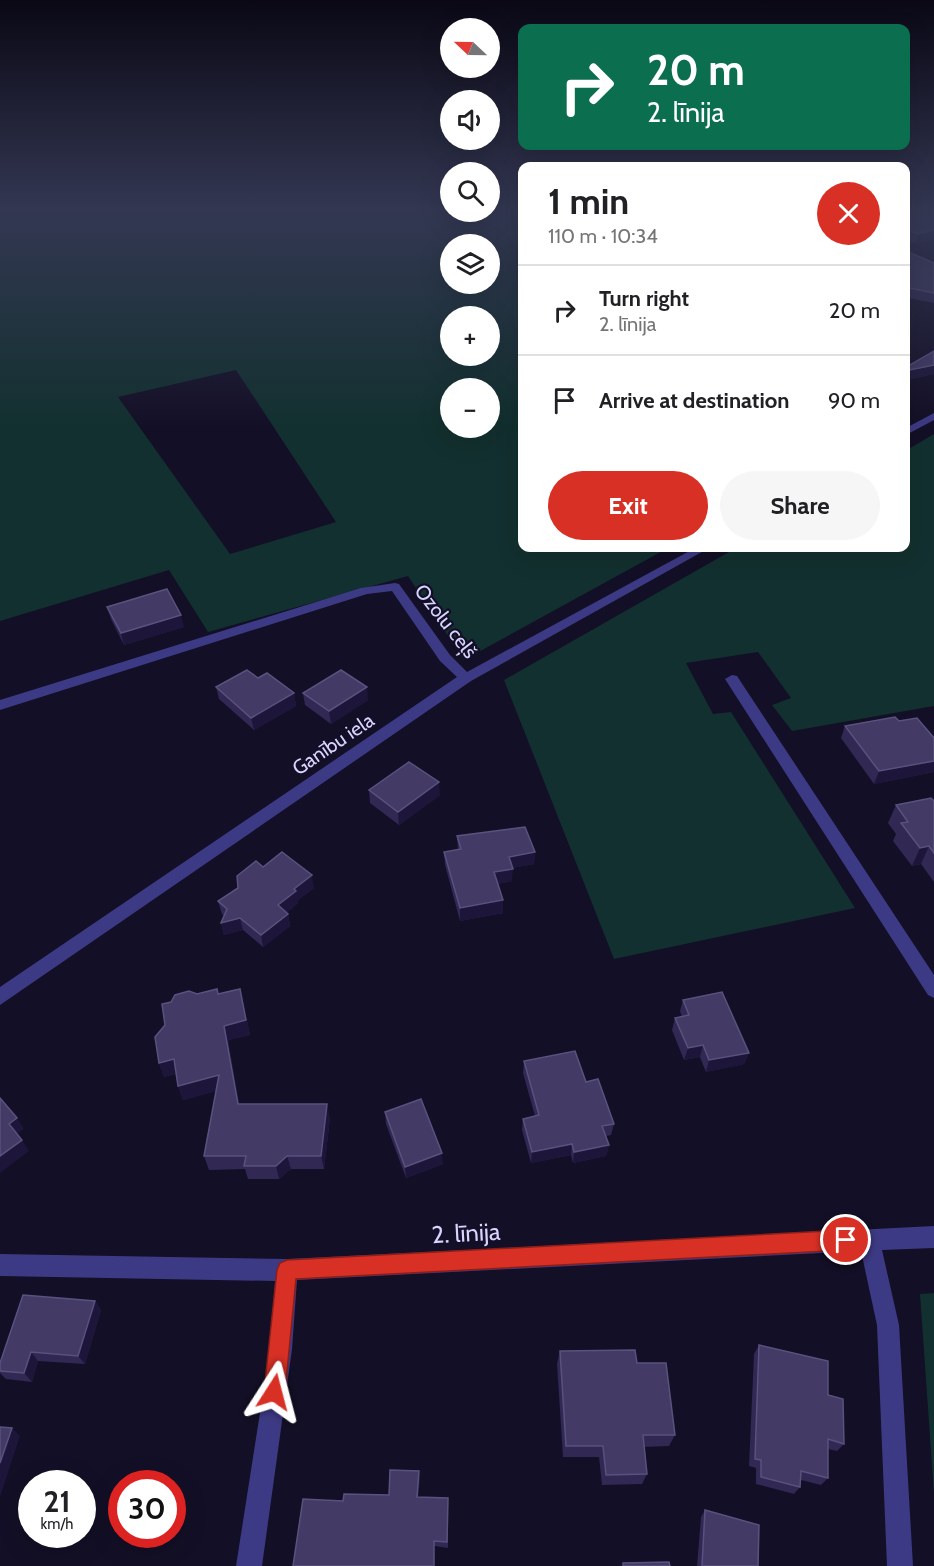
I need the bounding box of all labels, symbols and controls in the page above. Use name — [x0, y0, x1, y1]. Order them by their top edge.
north arrow — [440, 18, 500, 78]
map controls — [440, 18, 500, 438]
text: 20 m — [647, 44, 745, 96]
icon: right — [548, 48, 626, 126]
button: sound — [440, 90, 500, 150]
text: 2. līnija — [647, 96, 724, 129]
button: search — [440, 162, 500, 222]
text: 1 min — [548, 179, 629, 223]
button: close — [817, 182, 880, 245]
text: 110 m · 10:34 — [548, 224, 658, 248]
button: layers — [440, 234, 500, 294]
text: Turn right — [599, 285, 689, 312]
icon: right — [548, 294, 581, 327]
text: 20 m — [829, 297, 880, 324]
button: + — [440, 306, 500, 366]
text: 2. līnija — [599, 312, 656, 336]
button: − — [440, 378, 500, 438]
icon: arrive — [548, 384, 581, 417]
text: Arrive at destination — [599, 387, 789, 414]
text: 90 m — [828, 387, 880, 414]
button: Exit — [548, 471, 708, 540]
button: Share — [720, 471, 880, 540]
street label: Ozolu ceļš — [409, 579, 482, 663]
street label: Ganību iela — [288, 708, 379, 780]
pin — [820, 1214, 871, 1265]
street label: 2. līnija — [431, 1217, 502, 1249]
icon: arrive — [829, 1223, 862, 1256]
position arrow — [242, 1360, 306, 1424]
speed limit sign: 30 — [108, 1470, 186, 1548]
text: 21 — [44, 1483, 70, 1520]
text: km/h — [41, 1515, 73, 1533]

